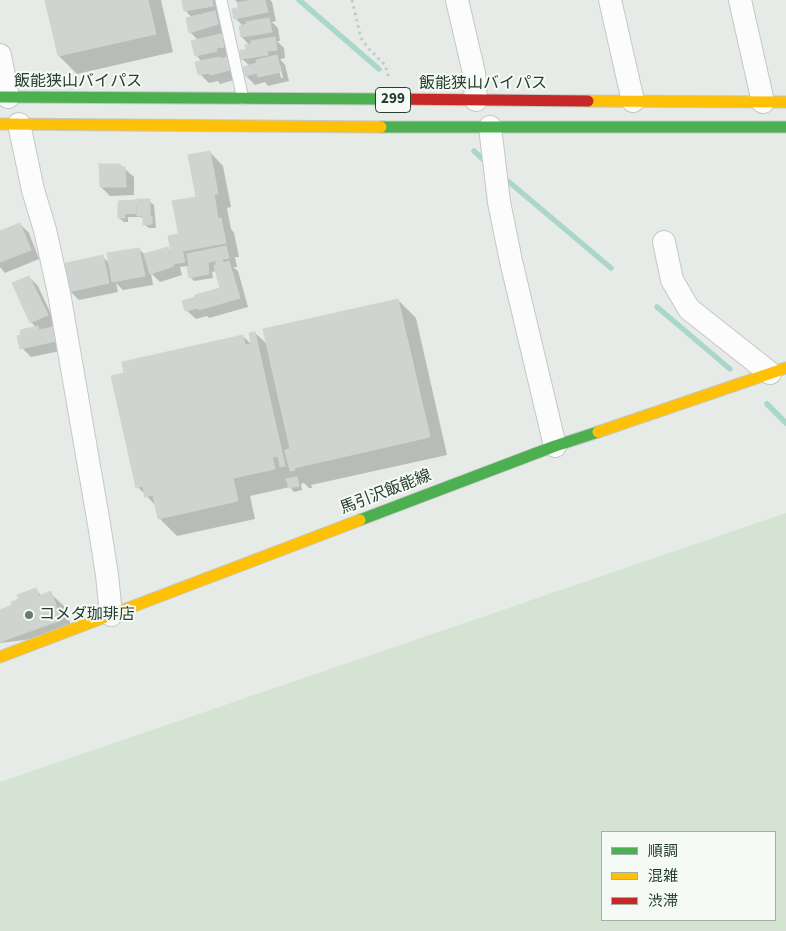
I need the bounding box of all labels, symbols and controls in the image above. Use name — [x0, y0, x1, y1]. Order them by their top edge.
street label: 飯能狭山バイパス — [14, 72, 142, 92]
street label: 飯能狭山バイパス — [419, 74, 547, 94]
road number: 299 — [376, 88, 410, 112]
street label: 馬引沢飯能線 — [338, 467, 434, 519]
place label: コメダ珈琲店 — [39, 605, 135, 625]
marker: コメダ珈琲店 — [23, 609, 35, 621]
legend — [601, 831, 776, 921]
text: 順調 — [648, 841, 678, 862]
text: 混雑 — [648, 866, 678, 887]
text: 渋滞 — [648, 891, 678, 912]

